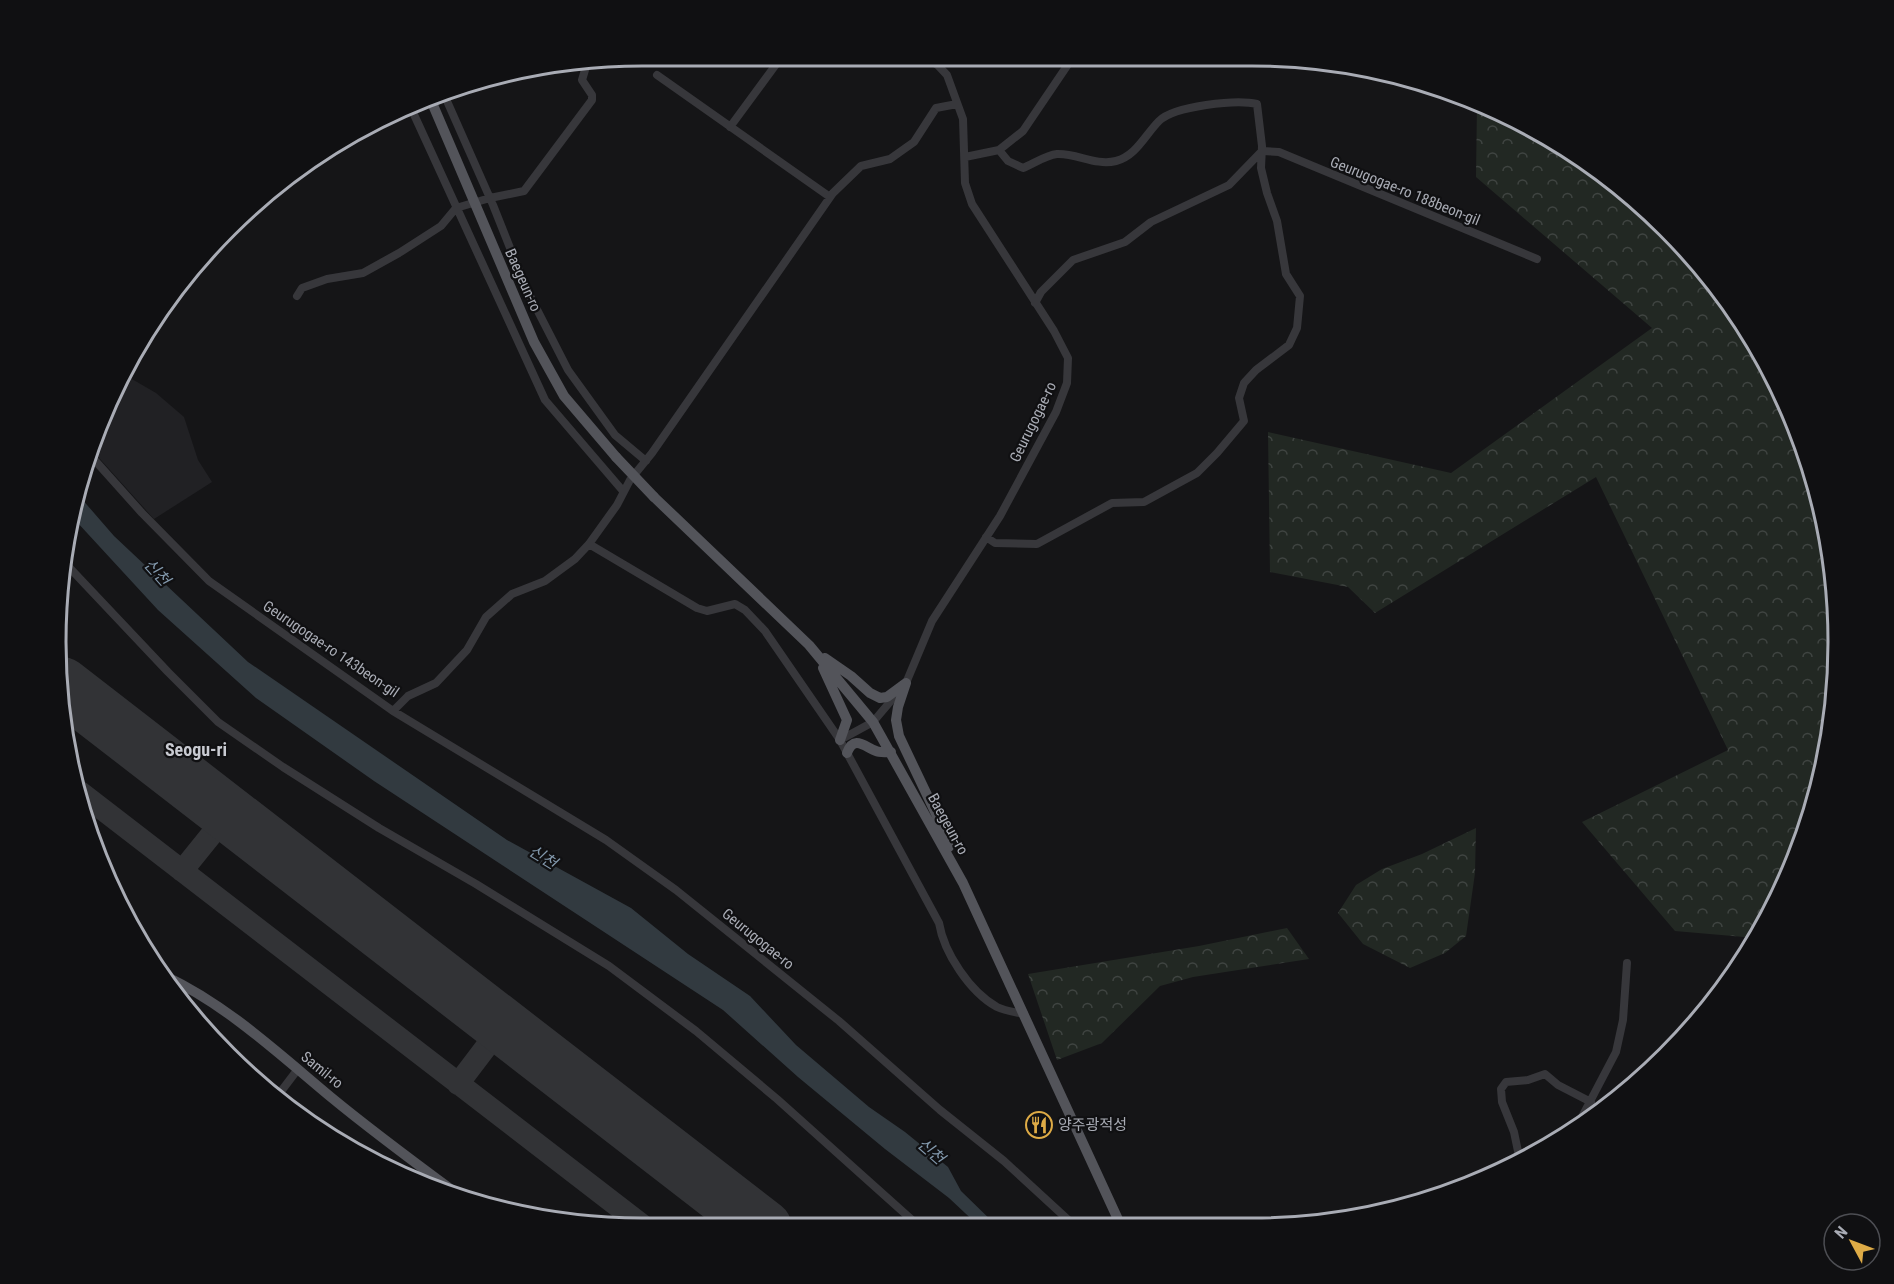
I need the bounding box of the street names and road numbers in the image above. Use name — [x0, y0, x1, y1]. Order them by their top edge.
street label: Geurugogae-ro 188beon-gil — [1327, 153, 1483, 229]
street label: Baegeun-ro — [501, 246, 545, 314]
street label: Geurugogae-ro — [1006, 379, 1060, 465]
street label: Geurugogae-ro 143beon-gil — [260, 597, 402, 701]
street label: Baegeun-ro — [924, 790, 972, 858]
street label: Geurugogae-ro — [718, 905, 798, 973]
street label: Samil-ro — [297, 1048, 347, 1092]

